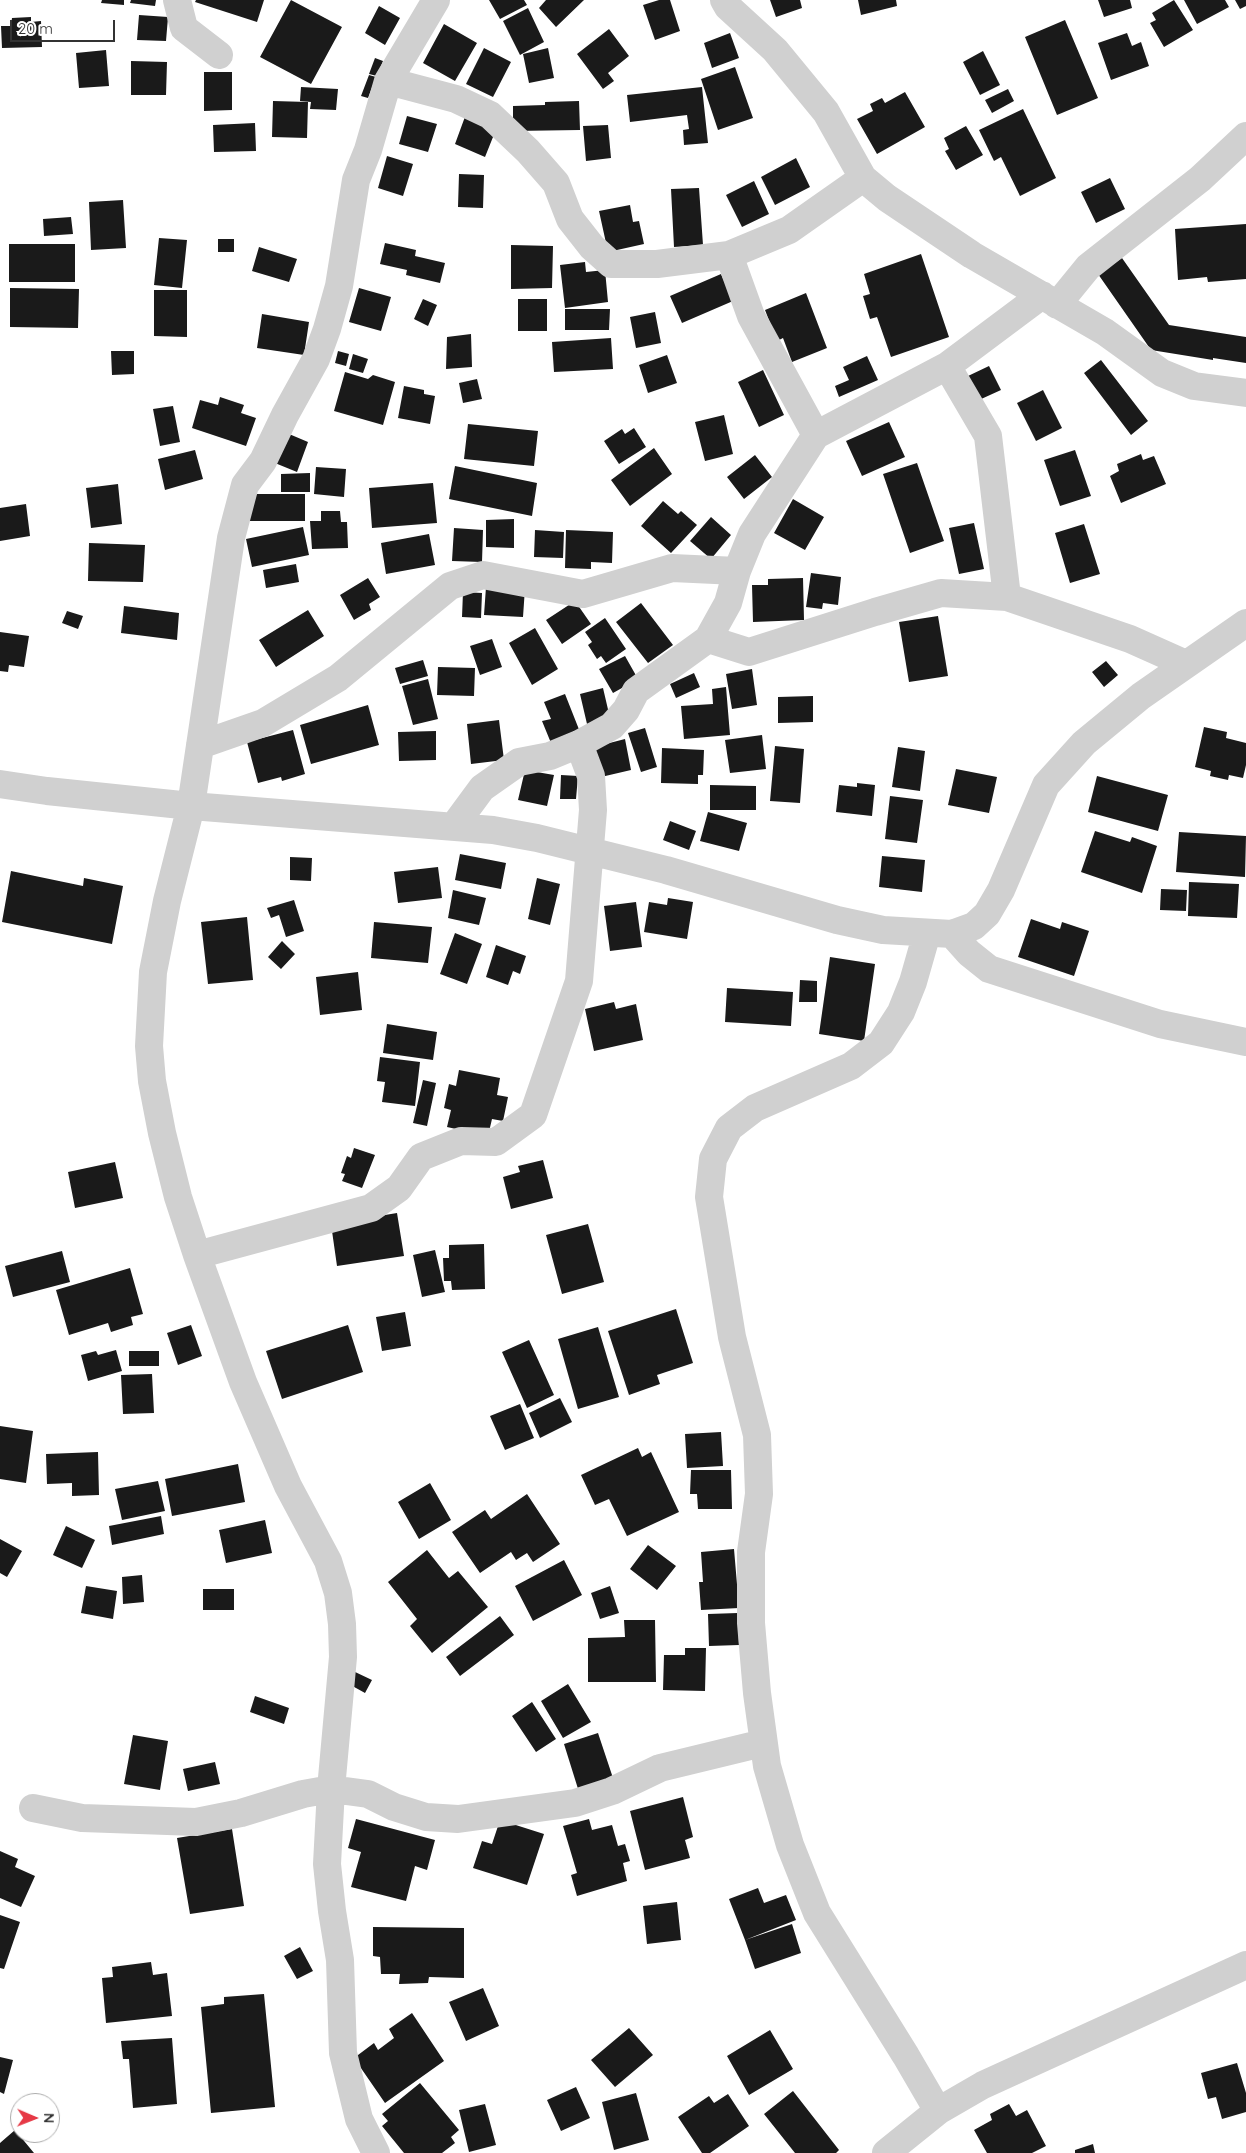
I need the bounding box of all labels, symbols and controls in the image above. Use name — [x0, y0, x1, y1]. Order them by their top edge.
scale bar — [12, 10, 118, 42]
text: 20 m — [18, 19, 53, 38]
north arrow — [10, 2093, 60, 2143]
text: N — [40, 2113, 58, 2124]

